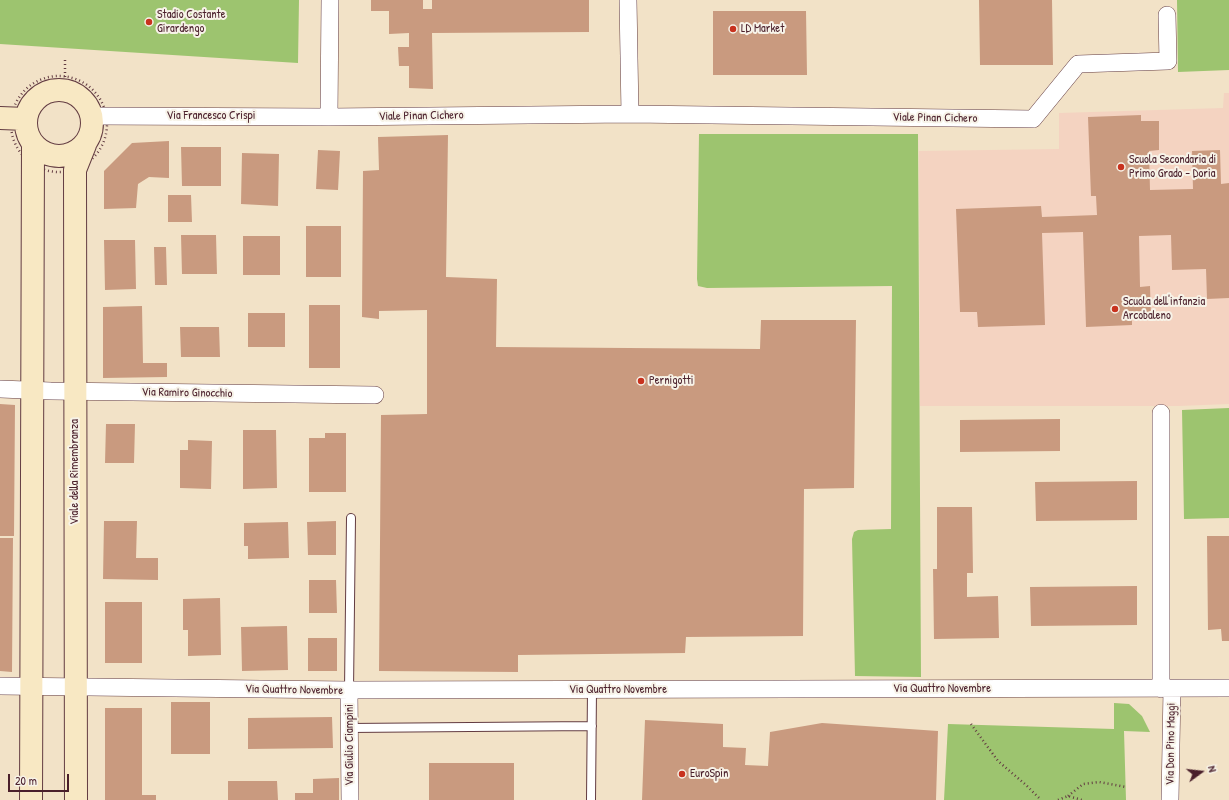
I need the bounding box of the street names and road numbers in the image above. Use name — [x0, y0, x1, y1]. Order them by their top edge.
street label: Viale Pinan Cichero — [378, 108, 464, 124]
street label: Via Francesco Crispi — [167, 109, 255, 123]
street label: Viale Pinan Cichero — [892, 110, 978, 126]
street label: Via Ramiro Ginocchio — [142, 385, 232, 401]
street label: Viale della Rimembranza — [68, 419, 82, 525]
street label: Via Quattro Novembre — [245, 682, 343, 698]
street label: Via Quattro Novembre — [893, 682, 991, 696]
street label: Via Quattro Novembre — [569, 683, 667, 697]
street label: Via Don Pino Maggi — [1163, 703, 1179, 785]
street label: Via Giulio Ciampini — [343, 704, 357, 786]

